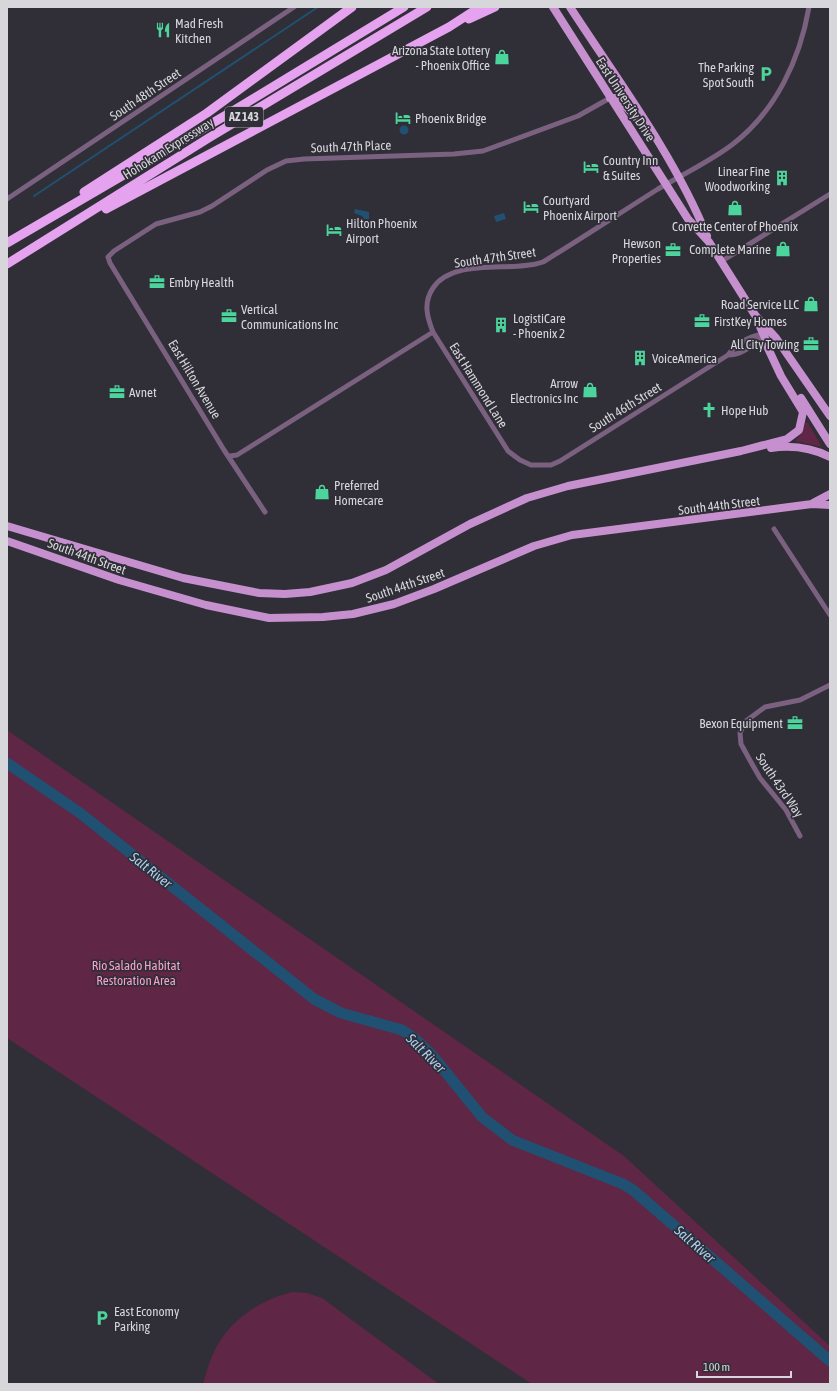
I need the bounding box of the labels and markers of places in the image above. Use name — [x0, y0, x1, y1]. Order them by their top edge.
place label: Mad Fresh Kitchen — [175, 16, 223, 46]
restaurant icon: Mad Fresh Kitchen — [154, 21, 172, 39]
place label: Arizona State Lottery - Phoenix Office — [392, 43, 491, 73]
shop icon: Arizona State Lottery - Phoenix Office — [493, 48, 511, 66]
place label: The Parking Spot South — [698, 60, 754, 90]
parking icon: The Parking Spot South — [757, 65, 775, 83]
hotel icon: Phoenix Bridge — [394, 109, 412, 127]
place label: Phoenix Bridge — [415, 111, 486, 126]
place label: Country Inn & Suites — [603, 153, 658, 183]
hotel icon: Country Inn & Suites — [582, 158, 600, 176]
place label: Linear Fine Woodworking — [705, 164, 770, 194]
building icon: Linear Fine Woodworking — [773, 169, 791, 187]
place label: Courtyard Phoenix Airport — [543, 193, 617, 223]
hotel icon: Courtyard Phoenix Airport — [522, 198, 540, 216]
shop icon: Corvette Center of Phoenix — [726, 199, 744, 217]
place label: Hilton Phoenix Airport — [346, 216, 418, 246]
place label: Corvette Center of Phoenix — [672, 219, 799, 234]
hotel icon: Hilton Phoenix Airport — [325, 221, 343, 239]
place label: Hewson Properties — [612, 236, 661, 266]
shop icon: Complete Marine — [774, 240, 792, 258]
office icon: Hewson Properties — [664, 241, 682, 259]
place label: Complete Marine — [689, 242, 771, 257]
office icon: Embry Health — [148, 273, 166, 291]
place label: Embry Health — [169, 275, 234, 290]
shop icon: Road Service LLC — [802, 295, 820, 313]
place label: Road Service LLC — [721, 297, 799, 312]
place label: Vertical Communications Inc — [241, 302, 338, 332]
office icon: Vertical Communications Inc — [220, 307, 238, 325]
place label: LogistiCare - Phoenix 2 — [513, 311, 566, 341]
office icon: FirstKey Homes — [693, 312, 711, 330]
place label: FirstKey Homes — [714, 314, 787, 329]
building icon: LogistiCare - Phoenix 2 — [492, 316, 510, 334]
office icon: All City Towing — [802, 335, 820, 353]
place label: All City Towing — [731, 337, 799, 352]
building icon: VoiceAmerica — [631, 349, 649, 367]
place label: VoiceAmerica — [652, 351, 717, 366]
place label: Arrow Electronics Inc — [510, 376, 578, 406]
shop icon: Arrow Electronics Inc — [581, 381, 599, 399]
office icon: Avnet — [108, 383, 126, 401]
place label: Avnet — [129, 385, 157, 400]
church icon: Hope Hub — [700, 401, 718, 419]
place label: Hope Hub — [721, 403, 769, 418]
place label: Preferred Homecare — [334, 478, 384, 508]
shop icon: Preferred Homecare — [313, 483, 331, 501]
office icon: Bexon Equipment — [786, 714, 804, 732]
place label: Bexon Equipment — [699, 716, 783, 731]
place label: East Economy Parking — [114, 1304, 180, 1334]
parking icon: East Economy Parking — [93, 1309, 111, 1327]

